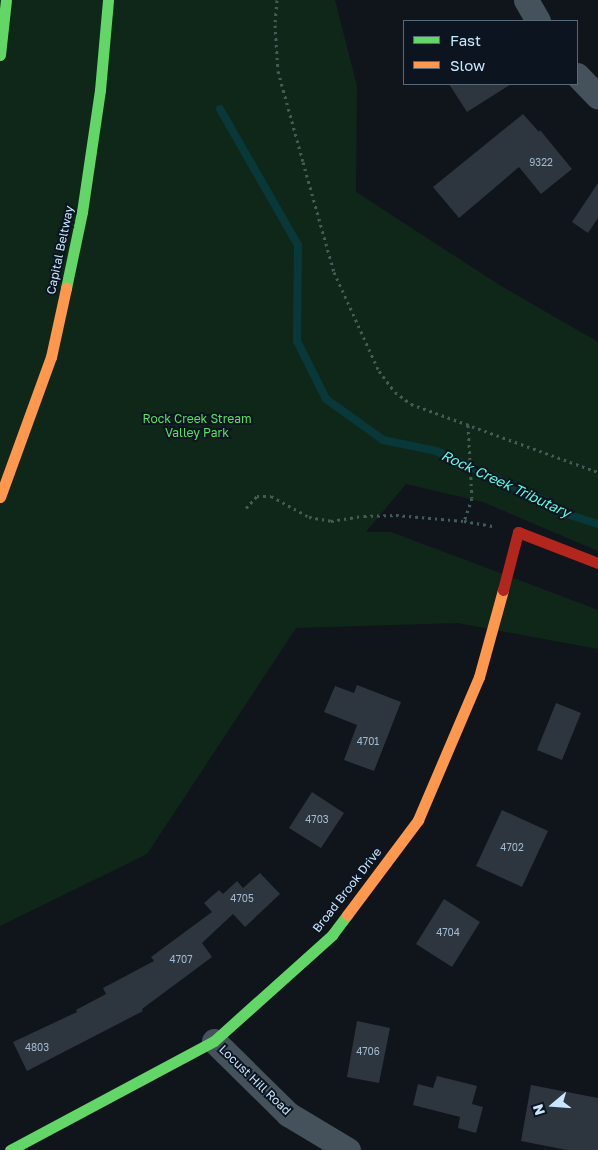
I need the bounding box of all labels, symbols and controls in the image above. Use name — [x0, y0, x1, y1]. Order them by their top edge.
legend — [403, 20, 578, 85]
text: Fast — [450, 31, 481, 49]
text: Slow — [450, 56, 485, 74]
house number: 9322 — [529, 157, 553, 169]
street label: Capital Beltway — [44, 204, 76, 296]
park label: Rock Creek Stream Valley Park — [142, 412, 252, 440]
water label: Rock Creek Tributary — [439, 447, 573, 521]
house number: 4701 — [357, 736, 379, 748]
house number: 4703 — [305, 814, 329, 826]
house number: 4702 — [500, 842, 524, 854]
street label: Broad Brook Drive — [309, 845, 385, 935]
house number: 4705 — [230, 893, 254, 905]
house number: 4704 — [436, 927, 460, 939]
house number: 4707 — [170, 954, 192, 966]
house number: 4803 — [25, 1042, 49, 1054]
street label: Locust Hill Road — [216, 1042, 294, 1118]
house number: 4706 — [356, 1046, 380, 1058]
north arrow — [528, 1080, 578, 1130]
text: N — [529, 1102, 548, 1117]

